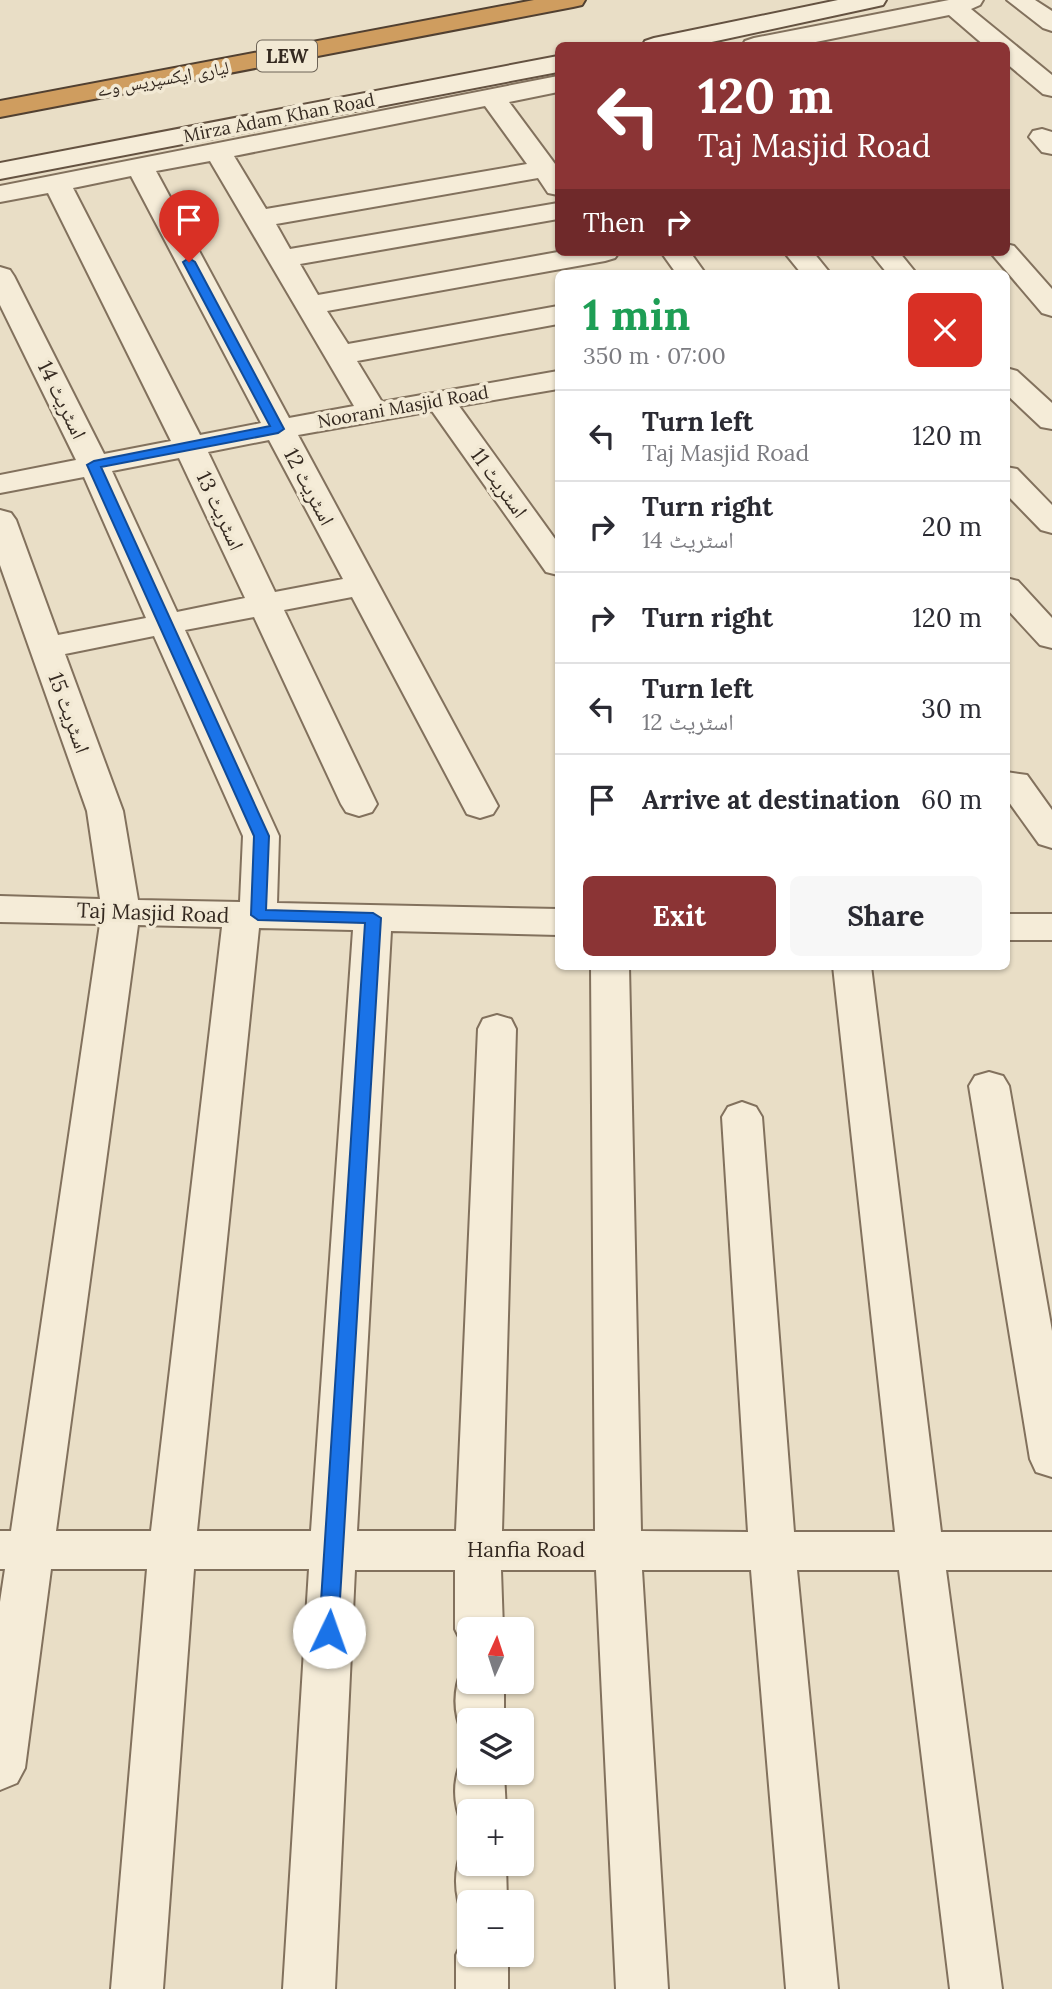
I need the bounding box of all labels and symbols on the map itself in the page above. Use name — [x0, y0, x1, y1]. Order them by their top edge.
road number: LEW — [257, 40, 317, 72]
street label: لیاری ایکسپریس وے — [95, 56, 231, 102]
street label: Mirza Adam Khan Road — [181, 88, 377, 147]
pin — [159, 190, 219, 262]
street label: اسٹریٹ 14 — [32, 356, 93, 443]
street label: Noorani Masjid Road — [316, 380, 491, 433]
street label: اسٹریٹ 11 — [465, 442, 534, 523]
street label: اسٹریٹ 12 — [278, 443, 341, 530]
street label: اسٹریٹ 13 — [190, 467, 250, 555]
street label: اسٹریٹ 15 — [42, 669, 96, 757]
street label: Taj Masjid Road — [76, 896, 230, 929]
street label: Hanfia Road — [467, 1536, 585, 1563]
position arrow — [292, 1595, 366, 1669]
north arrow — [457, 1617, 534, 1694]

